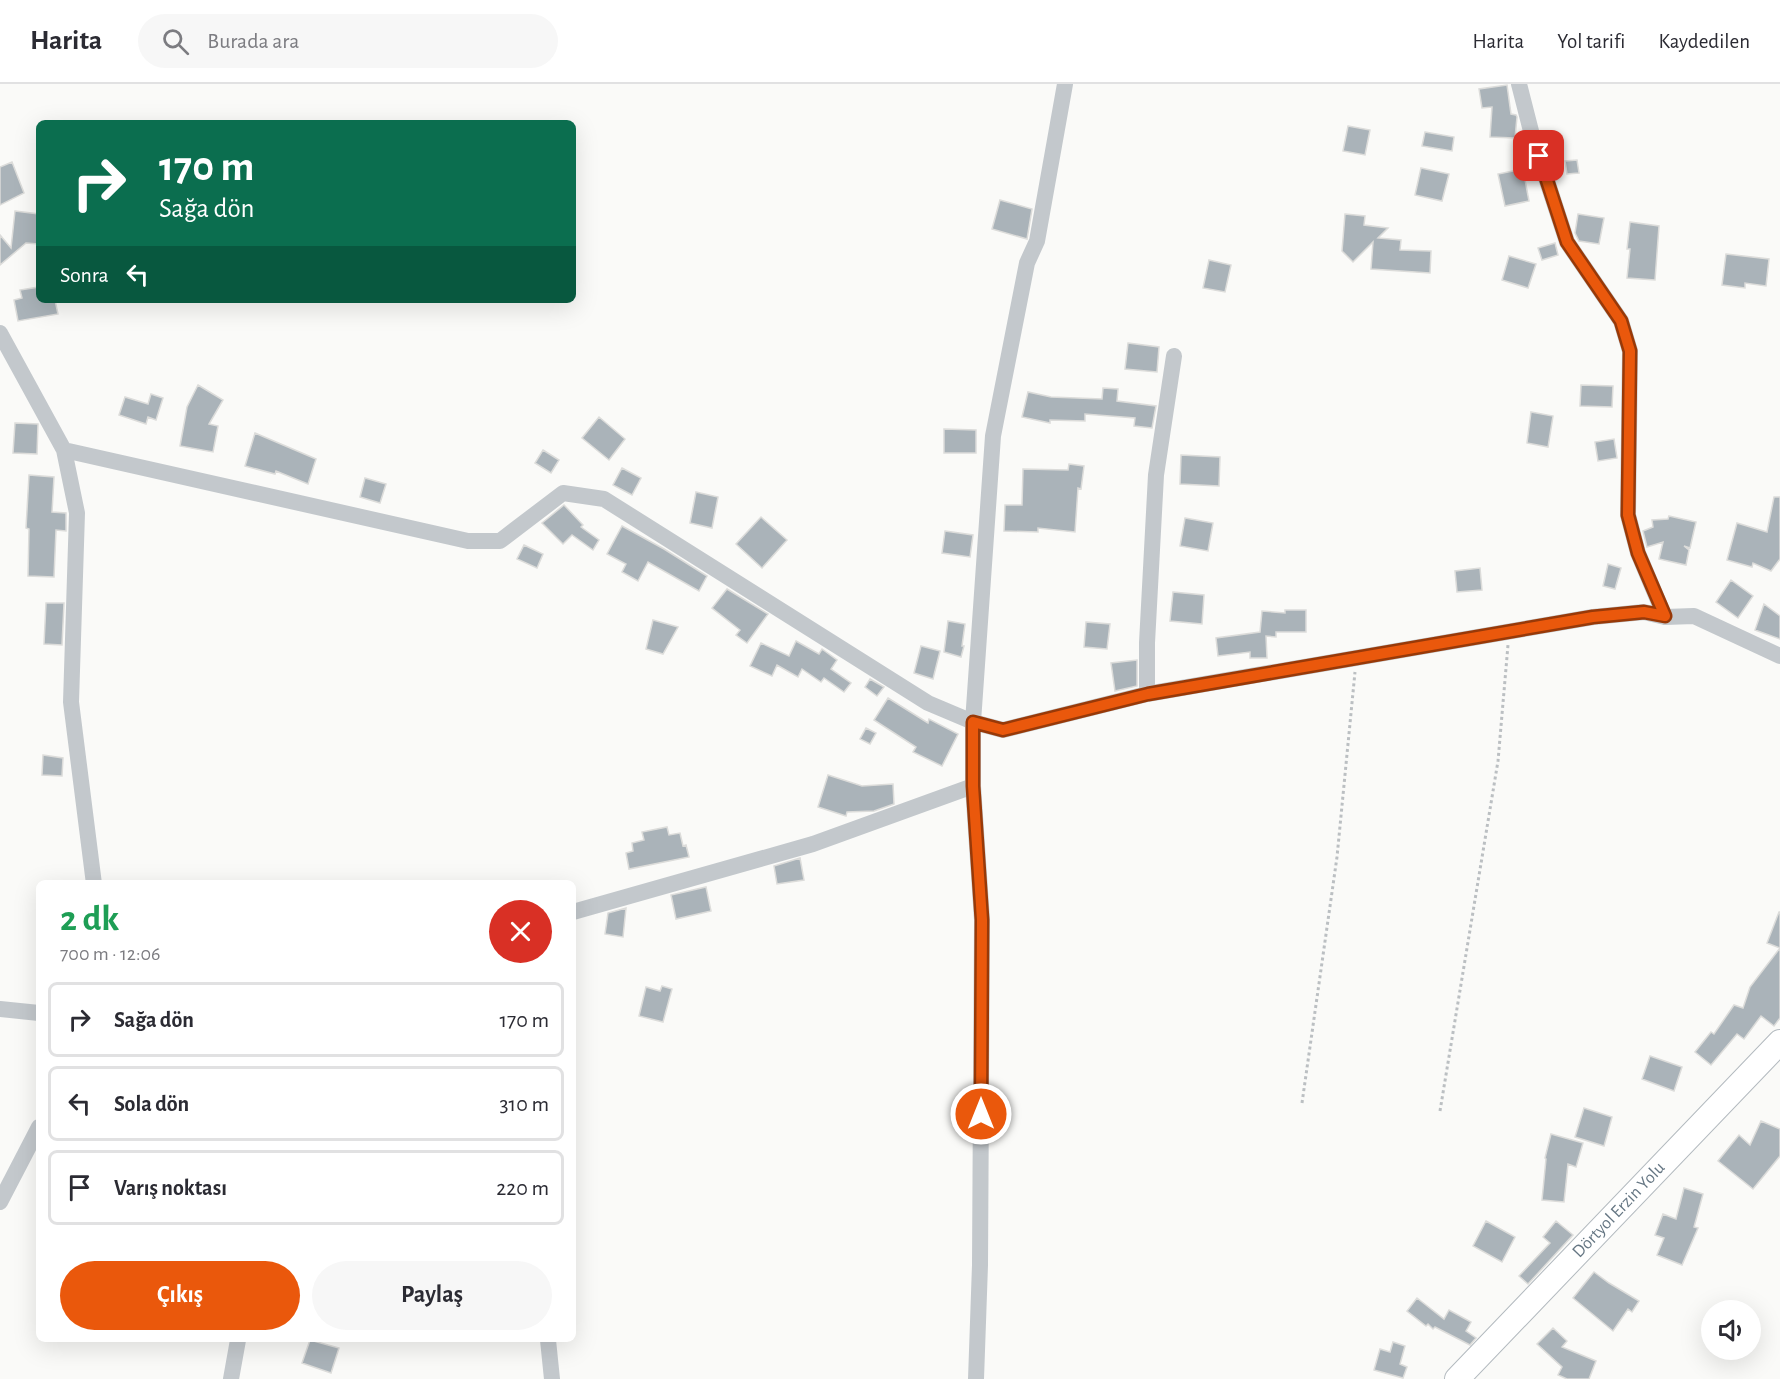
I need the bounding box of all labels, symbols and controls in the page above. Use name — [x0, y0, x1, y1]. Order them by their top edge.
search box — [138, 14, 558, 68]
icon: search — [159, 25, 192, 58]
text: Harita — [30, 27, 102, 55]
text: Burada ara — [207, 30, 299, 52]
text: Harita — [1472, 31, 1524, 52]
text: Yol tarifi — [1557, 31, 1625, 52]
text: Kaydedilen — [1658, 31, 1750, 52]
pin — [1513, 130, 1564, 181]
icon: arrive — [1522, 139, 1555, 172]
icon: right — [60, 144, 138, 222]
text: 170 m — [159, 146, 254, 188]
text: Sağa dön — [159, 195, 254, 222]
icon: left — [121, 258, 154, 291]
text: Sonra — [60, 264, 109, 286]
button: close — [489, 900, 552, 963]
text: 2 dk — [60, 901, 119, 937]
text: 700 m · 12:06 — [60, 944, 160, 964]
icon: right — [63, 1003, 96, 1036]
text: Sağa dön — [114, 1009, 194, 1031]
text: 170 m — [499, 1009, 549, 1031]
position arrow — [949, 1082, 1013, 1146]
icon: left — [63, 1087, 96, 1120]
text: Sola dön — [114, 1093, 189, 1115]
text: 310 m — [500, 1093, 549, 1115]
street label: Dörtyol Erzin Yolu — [1569, 1159, 1669, 1261]
icon: arrive — [63, 1171, 96, 1204]
text: Varış noktası — [114, 1177, 227, 1199]
text: 220 m — [496, 1177, 549, 1199]
button: Çıkış — [60, 1261, 300, 1330]
button: Paylaş — [312, 1261, 552, 1330]
map controls — [1701, 1300, 1761, 1360]
button: sound — [1701, 1300, 1761, 1360]

